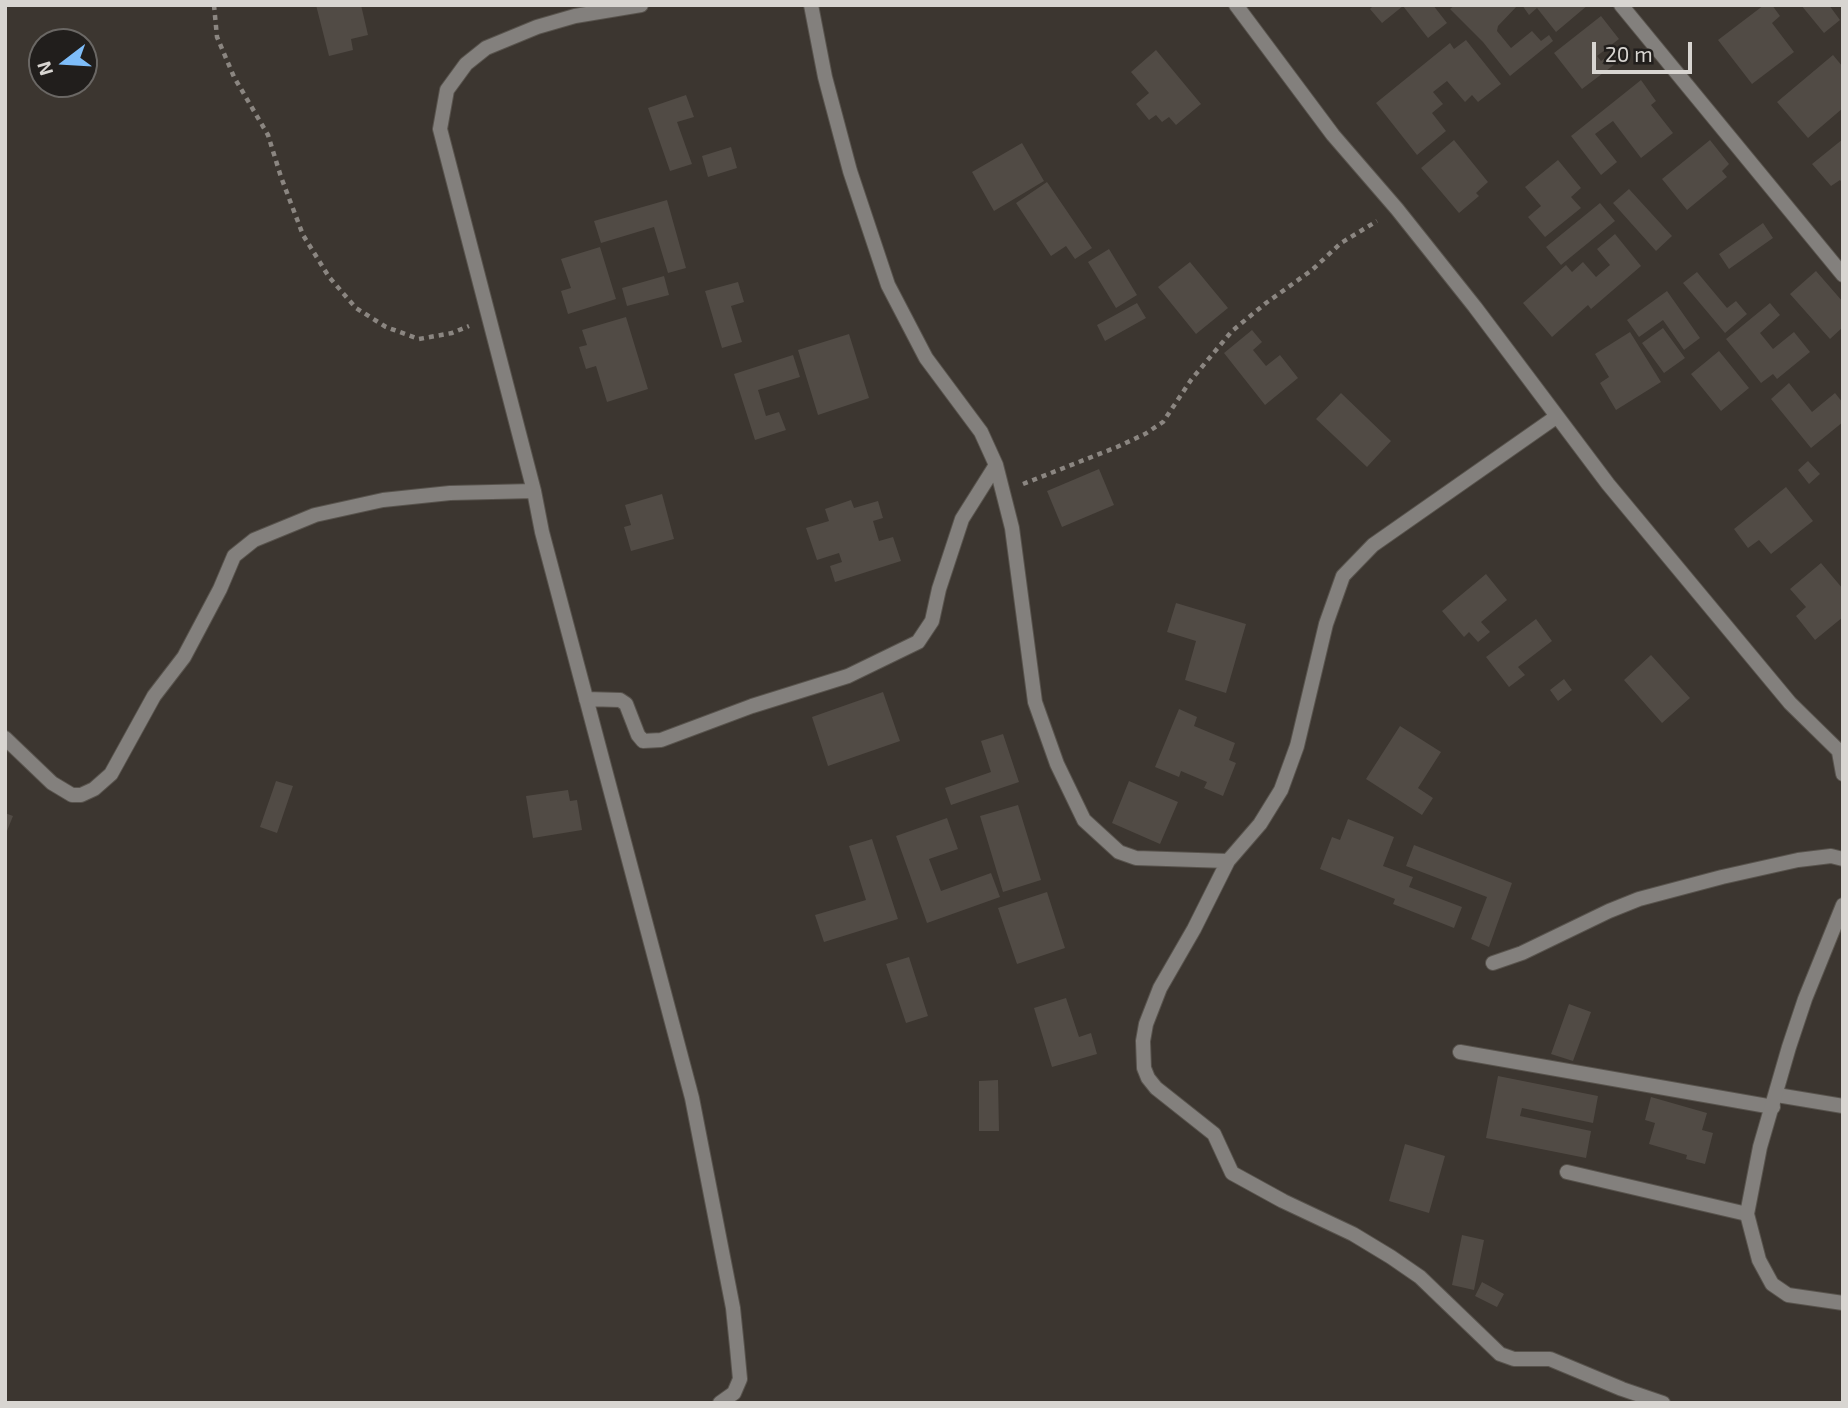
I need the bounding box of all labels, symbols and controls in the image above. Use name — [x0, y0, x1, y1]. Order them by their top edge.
north arrow — [28, 28, 98, 98]
scale bar — [1596, 28, 1696, 72]
text: 20 m — [1605, 41, 1653, 66]
text: N — [31, 59, 57, 79]

